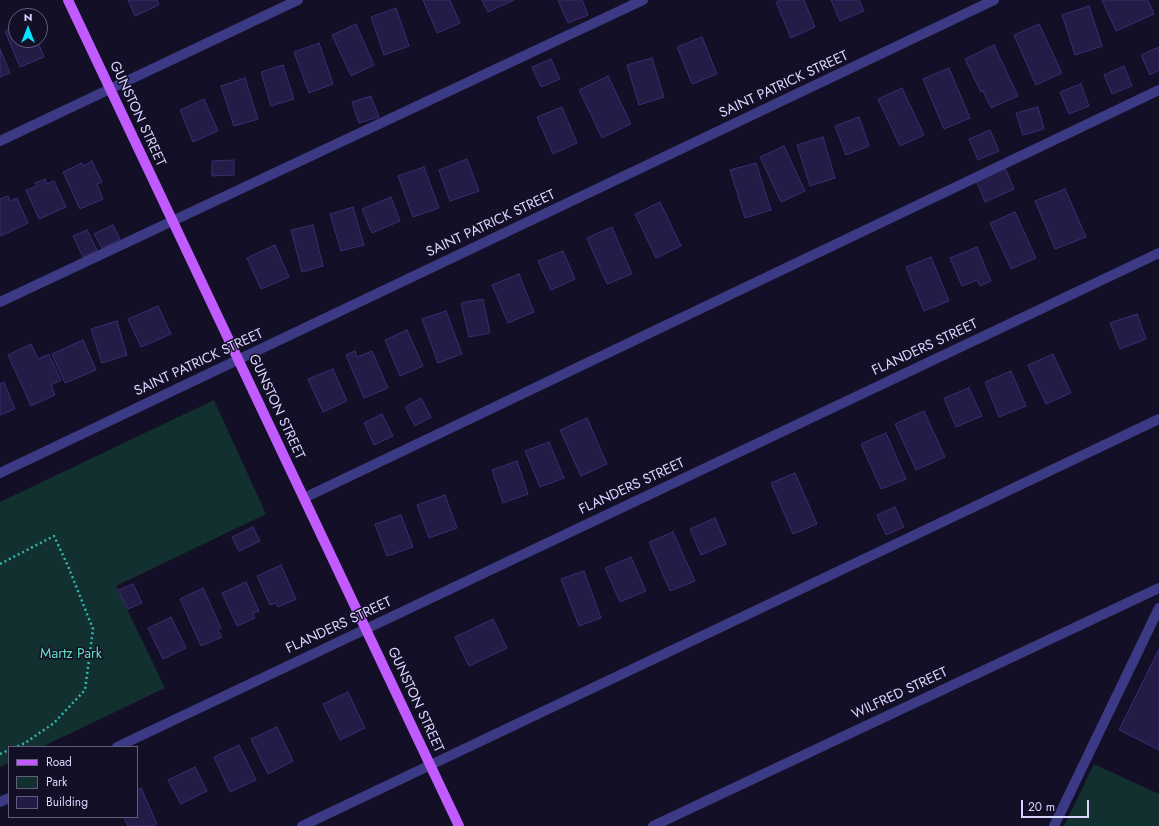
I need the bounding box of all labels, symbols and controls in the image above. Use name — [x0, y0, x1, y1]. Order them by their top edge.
north arrow — [8, 8, 48, 48]
text: N — [24, 9, 32, 25]
street label: SAINT PATRICK STREET — [717, 48, 851, 122]
street label: GUNSTON STREET — [105, 59, 169, 169]
street label: SAINT PATRICK STREET — [424, 187, 558, 261]
street label: FLANDERS STREET — [869, 316, 981, 380]
street label: SAINT PATRICK STREET — [132, 326, 266, 400]
street label: GUNSTON STREET — [244, 352, 308, 462]
street label: FLANDERS STREET — [576, 455, 688, 519]
street label: FLANDERS STREET — [283, 594, 395, 658]
street label: GUNSTON STREET — [383, 645, 447, 755]
park label: Martz Park — [40, 647, 102, 663]
street label: WILFRED STREET — [849, 664, 951, 724]
legend — [8, 746, 138, 818]
text: Road — [46, 753, 72, 771]
text: Park — [46, 773, 67, 791]
scale bar — [1023, 792, 1091, 818]
text: Building — [46, 793, 88, 811]
text: 20 m — [1028, 798, 1055, 816]

